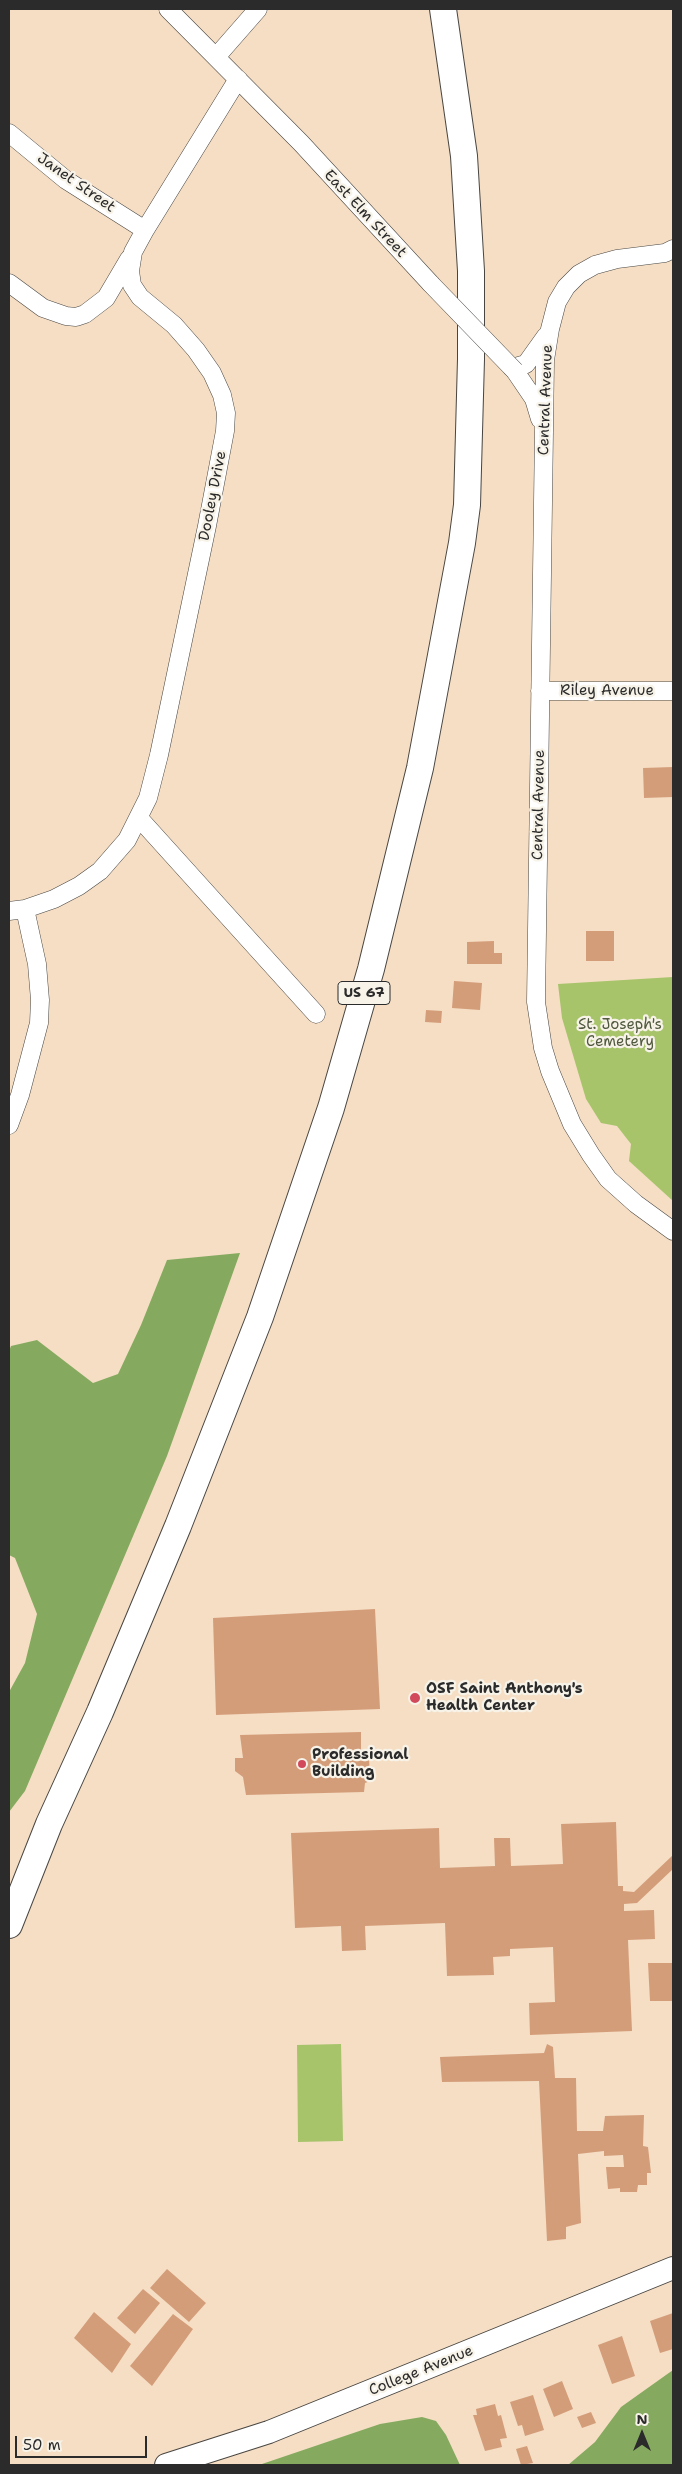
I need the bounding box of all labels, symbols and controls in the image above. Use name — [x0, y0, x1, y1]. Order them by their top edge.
street label: Janet Street — [33, 149, 119, 217]
street label: East Elm Street — [320, 167, 410, 261]
street label: Central Avenue — [535, 344, 557, 456]
street label: Dooley Drive — [195, 450, 231, 542]
street label: Riley Avenue — [560, 682, 654, 700]
street label: Central Avenue — [529, 750, 549, 860]
road number: US 67 — [338, 981, 390, 1004]
park label: St. Joseph's Cemetery — [578, 1016, 662, 1051]
place label: OSF Saint Anthony's Health Center — [426, 1680, 583, 1715]
marker: OSF Saint Anthony's Health Center — [408, 1691, 422, 1705]
place label: Professional Building — [312, 1746, 409, 1781]
marker: Professional Building — [296, 1758, 308, 1770]
street label: College Avenue — [366, 2342, 476, 2400]
north arrow — [617, 2409, 667, 2459]
text: N — [636, 2410, 648, 2428]
scale bar — [18, 2426, 150, 2458]
text: 50 m — [23, 2435, 61, 2455]

